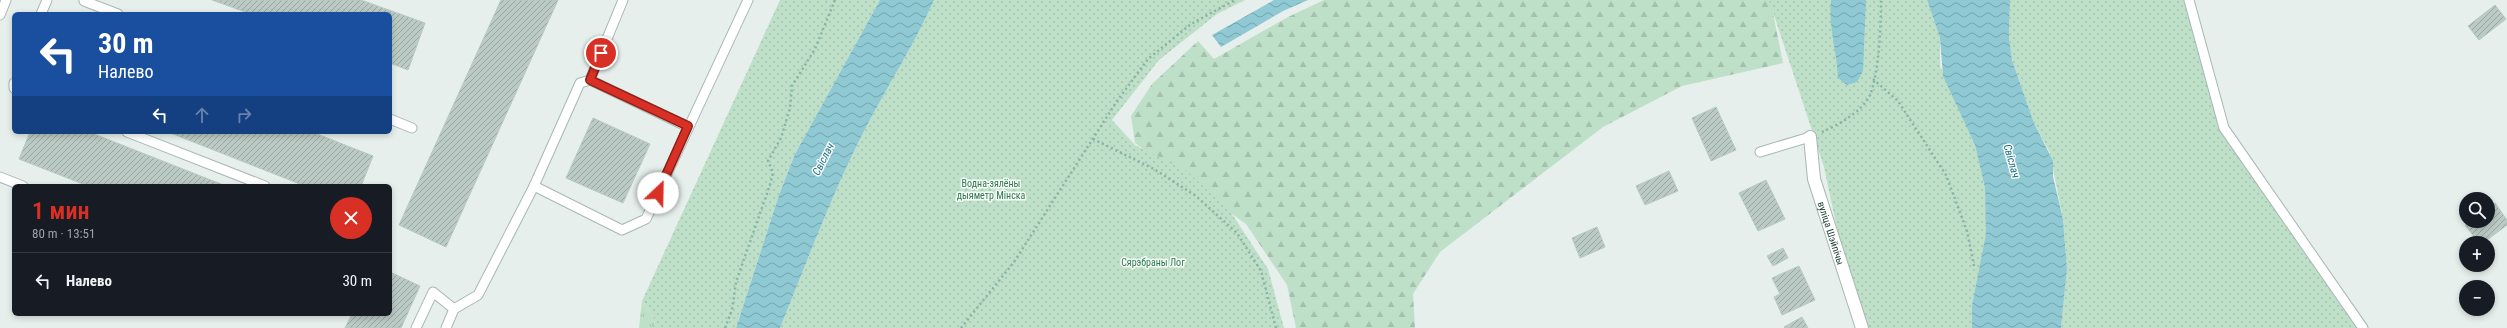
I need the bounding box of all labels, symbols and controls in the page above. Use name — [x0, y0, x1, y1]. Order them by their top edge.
text: 30 m — [98, 27, 154, 60]
icon: left — [32, 28, 84, 80]
pin — [584, 36, 618, 70]
icon: arrive — [590, 42, 612, 64]
text: Налево — [98, 61, 154, 82]
icon: left — [149, 104, 171, 126]
icon: ahead — [191, 104, 213, 126]
icon: right — [233, 104, 255, 126]
water label: Свіслач — [810, 141, 837, 178]
water label: Свіслач — [2001, 143, 2023, 180]
position arrow — [637, 172, 679, 214]
park label: Водна-зялёны дыяметр Мінска — [957, 178, 1026, 201]
map controls — [2459, 192, 2495, 316]
button: search — [2459, 192, 2495, 228]
text: 1 мин — [32, 197, 90, 225]
button: close — [330, 197, 372, 239]
street label: вуліца Шэйпічы — [1816, 200, 1846, 266]
text: 80 m · 13:51 — [32, 226, 95, 241]
button: + — [2459, 236, 2495, 272]
park label: Сярэбраны Лог — [1121, 257, 1185, 268]
icon: left — [32, 270, 54, 292]
text: Налево — [66, 272, 112, 290]
text: 30 m — [342, 272, 372, 290]
button: − — [2459, 280, 2495, 316]

